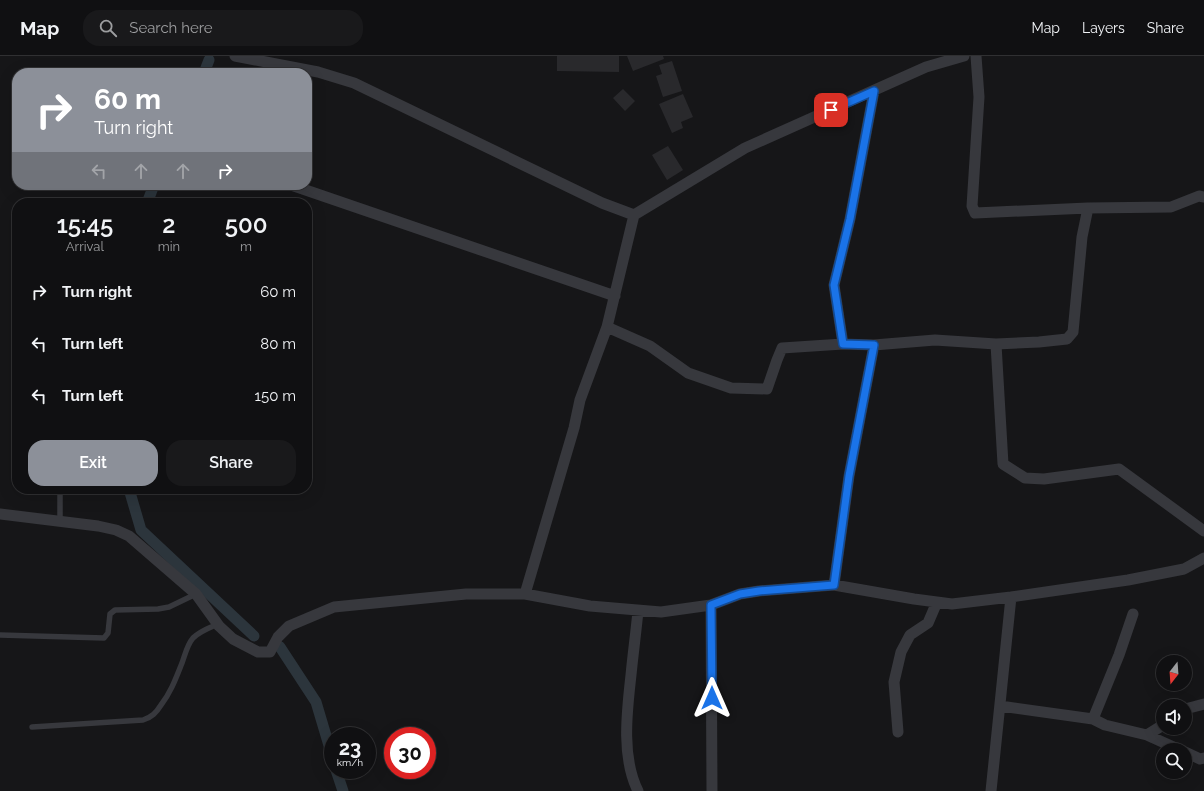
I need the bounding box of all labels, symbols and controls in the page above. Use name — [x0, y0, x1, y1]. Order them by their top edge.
search box — [83, 10, 363, 46]
text: Map — [20, 17, 59, 39]
icon: search — [97, 17, 119, 39]
text: Search here — [129, 19, 213, 37]
text: Map — [1032, 20, 1060, 36]
text: Layers — [1082, 20, 1125, 36]
text: Share — [1147, 20, 1184, 36]
text: 60 m — [94, 83, 161, 116]
icon: right — [28, 84, 80, 136]
pin — [814, 93, 848, 127]
icon: arrive — [820, 99, 842, 121]
text: Turn right — [94, 117, 173, 138]
icon: left — [88, 160, 110, 182]
icon: ahead — [130, 160, 152, 182]
icon: ahead — [172, 160, 194, 182]
icon: right — [214, 160, 236, 182]
text: 15:45 — [57, 210, 113, 239]
text: 2 — [162, 210, 176, 239]
text: 500 — [225, 210, 267, 239]
text: Arrival — [66, 239, 104, 254]
text: min — [158, 239, 180, 254]
text: m — [240, 239, 252, 254]
icon: right — [28, 281, 50, 303]
text: Turn right — [62, 283, 132, 301]
text: 60 m — [260, 283, 296, 301]
icon: left — [28, 333, 50, 355]
text: Turn left — [62, 335, 123, 353]
text: 80 m — [260, 335, 296, 353]
icon: left — [28, 385, 50, 407]
text: Turn left — [62, 387, 123, 405]
text: 150 m — [255, 387, 296, 405]
button: Exit — [28, 440, 158, 486]
button: Share — [166, 440, 296, 486]
north arrow — [1156, 655, 1192, 691]
map controls — [1156, 655, 1192, 779]
position arrow — [691, 677, 733, 719]
button: sound — [1156, 699, 1192, 735]
speed limit sign: 30 — [384, 727, 436, 779]
text: 23 — [339, 736, 361, 760]
button: search — [1156, 743, 1192, 779]
text: km/h — [337, 757, 363, 768]

